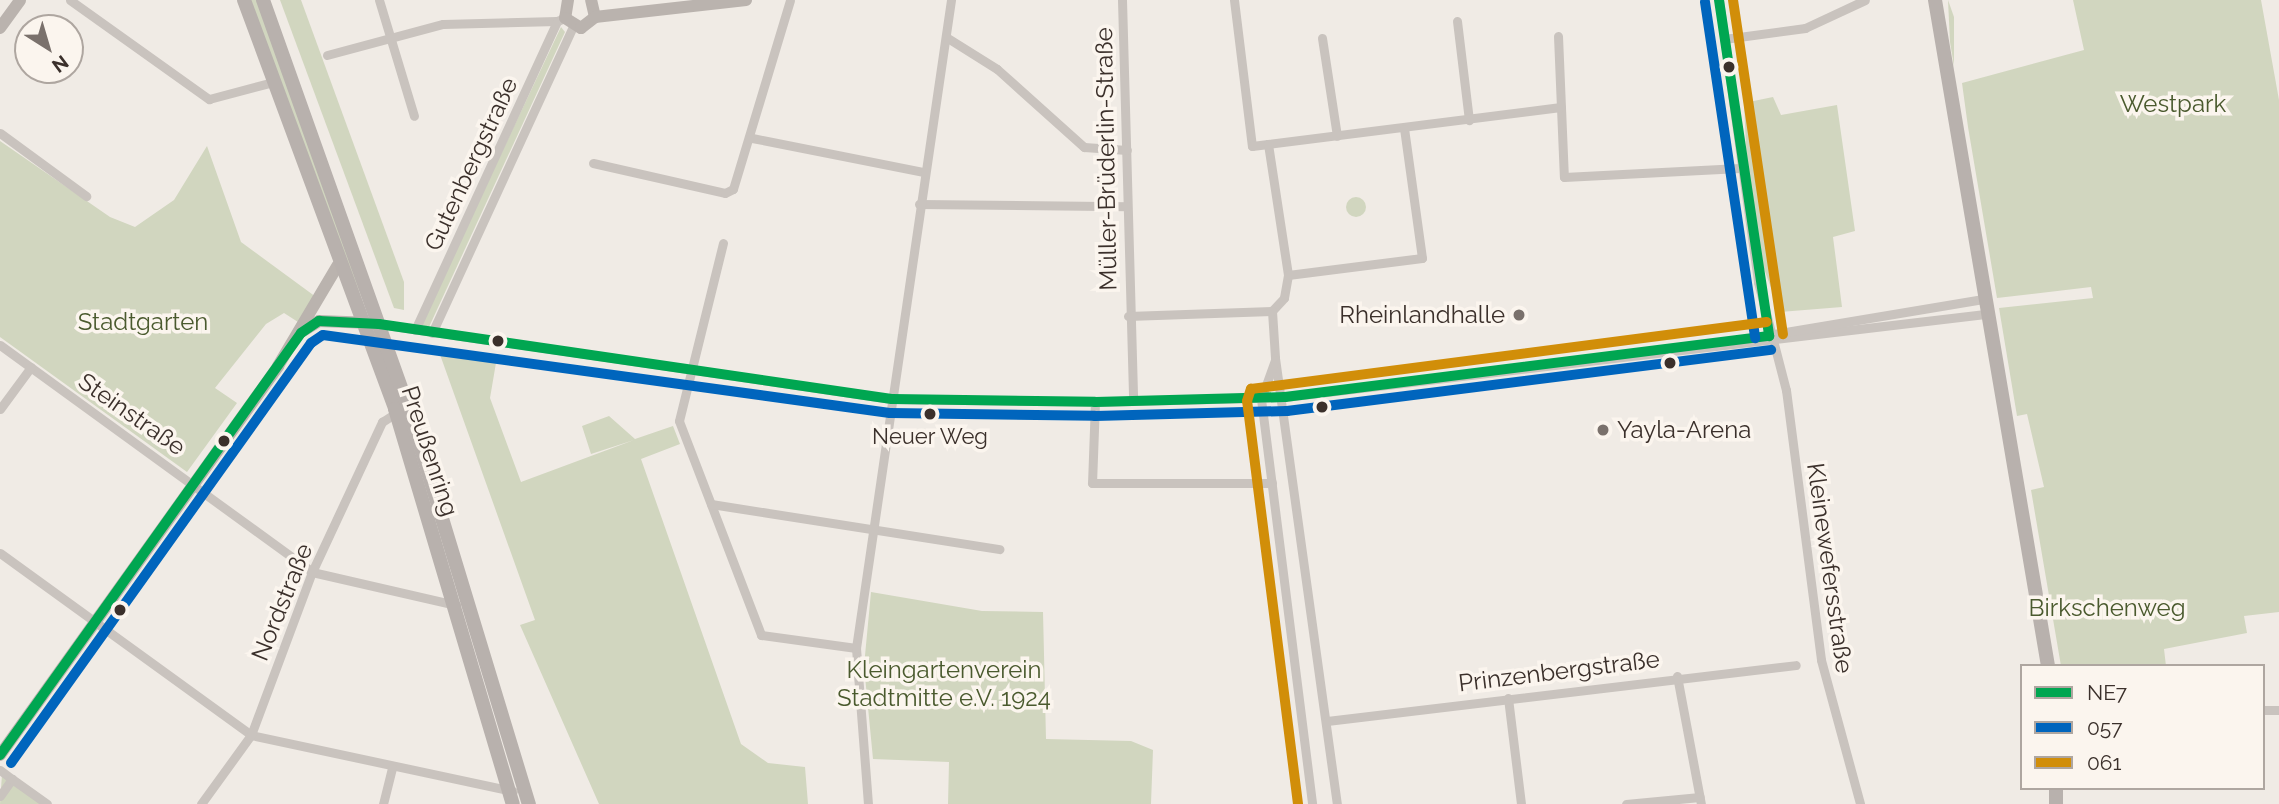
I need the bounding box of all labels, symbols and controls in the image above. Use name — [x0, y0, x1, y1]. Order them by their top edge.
north arrow — [14, 14, 84, 84]
street label: Müller-Brüderlin-Straße — [1089, 27, 1123, 291]
text: N — [48, 51, 73, 77]
unlabelled marker — [1722, 60, 1736, 74]
street label: Gutenbergstraße — [418, 73, 524, 255]
park label: Westpark — [2120, 90, 2226, 118]
place label: Rheinlandhalle — [1339, 301, 1505, 329]
marker: Rheinlandhalle — [1511, 307, 1527, 323]
park label: Stadtgarten — [78, 308, 208, 336]
unlabelled marker — [491, 334, 505, 348]
unlabelled marker — [1663, 356, 1677, 370]
street label: Steinstraße — [73, 367, 191, 461]
street label: Preußenring — [395, 382, 465, 520]
unlabelled marker — [1315, 400, 1329, 414]
marker: Neuer Weg — [923, 407, 937, 421]
place label: Yayla-Arena — [1617, 416, 1751, 444]
marker: Yayla-Arena — [1595, 422, 1611, 438]
place label: Neuer Weg — [871, 424, 989, 450]
unlabelled marker — [217, 434, 231, 448]
street label: Kleinewefersstraße — [1801, 461, 1859, 675]
street label: Nordstraße — [245, 539, 319, 665]
park label: Birkschenweg — [2029, 594, 2185, 622]
unlabelled marker — [113, 603, 127, 617]
street label: Prinzenbergstraße — [1457, 644, 1661, 698]
park label: Kleingartenverein Stadtmitte e.V. 1924 — [837, 656, 1051, 712]
legend — [2020, 664, 2265, 790]
text: NE7 — [2087, 680, 2127, 705]
text: 057 — [2087, 715, 2122, 740]
text: 061 — [2087, 750, 2122, 775]

